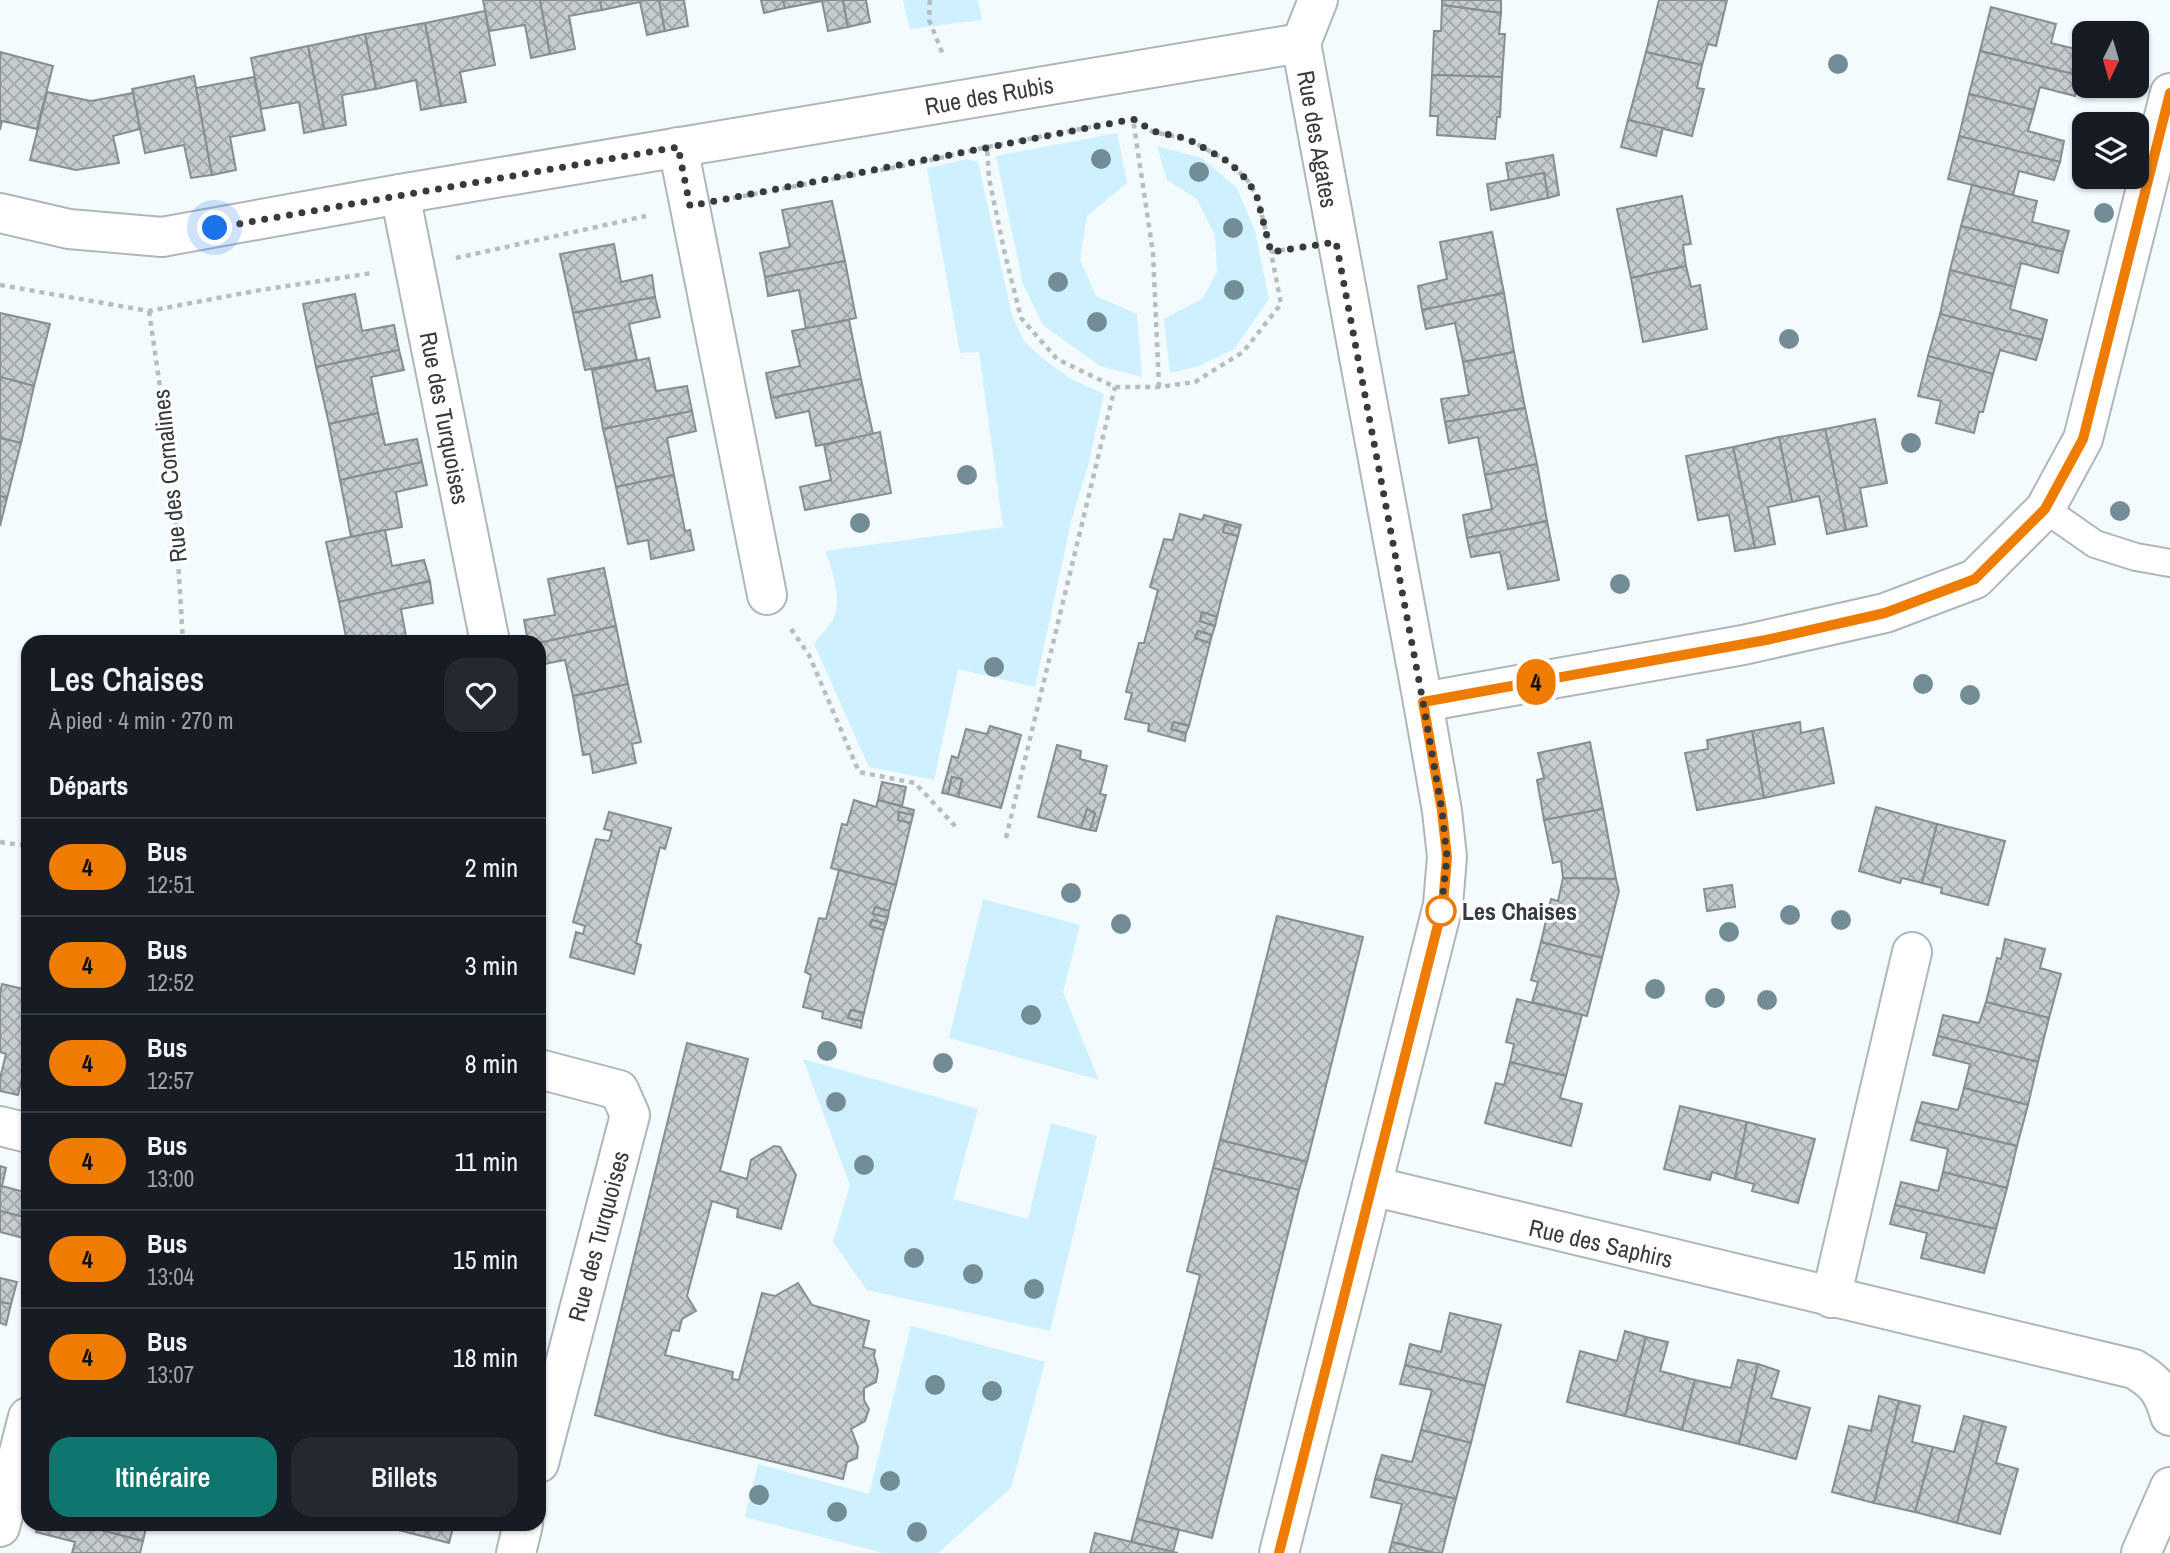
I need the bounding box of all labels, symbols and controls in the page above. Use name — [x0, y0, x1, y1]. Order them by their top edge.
north arrow — [2072, 21, 2149, 98]
map controls — [2072, 21, 2149, 189]
street label: Rue des Rubis — [922, 68, 1056, 122]
street label: Rue des Agates — [1290, 68, 1346, 210]
button: layers — [2072, 112, 2149, 189]
your location — [197, 210, 232, 245]
street label: Rue des Turquoises — [413, 329, 477, 507]
street label: Rue des Cornalines — [144, 388, 194, 564]
text: Les Chaises — [49, 657, 204, 701]
button: heart — [444, 658, 518, 732]
line badge: 4 — [1513, 659, 1559, 705]
text: 4 — [1531, 666, 1541, 698]
text: À pied · 4 min · 270 m — [49, 705, 234, 736]
text: Départs — [49, 768, 128, 803]
text: Bus — [147, 834, 187, 869]
text: 2 min — [465, 850, 518, 885]
text: 4 — [82, 851, 93, 883]
text: 12:51 — [147, 869, 194, 900]
place label: Les Chaises — [1462, 895, 1577, 927]
marker: Les Chaises — [1426, 896, 1456, 926]
text: Bus — [147, 932, 187, 967]
text: 3 min — [465, 948, 518, 983]
text: 4 — [82, 949, 93, 981]
text: 12:52 — [147, 967, 194, 998]
text: Bus — [147, 1030, 187, 1065]
text: 8 min — [465, 1046, 518, 1081]
text: 4 — [82, 1047, 93, 1079]
text: 12:57 — [147, 1065, 194, 1096]
text: Bus — [147, 1128, 187, 1163]
text: 11 min — [454, 1144, 518, 1179]
text: 4 — [82, 1145, 93, 1177]
street label: Rue des Turquoises — [560, 1147, 636, 1325]
text: 13:00 — [147, 1163, 194, 1194]
street label: Rue des Saphirs — [1526, 1211, 1676, 1275]
text: Bus — [147, 1226, 187, 1261]
text: 15 min — [453, 1242, 518, 1277]
text: 4 — [82, 1243, 93, 1275]
text: 13:04 — [147, 1261, 194, 1292]
text: Bus — [147, 1324, 187, 1359]
text: 18 min — [453, 1340, 518, 1375]
text: 4 — [82, 1341, 93, 1373]
text: 13:07 — [147, 1359, 194, 1390]
button: Itinéraire — [49, 1437, 277, 1517]
button: Billets — [291, 1437, 518, 1517]

